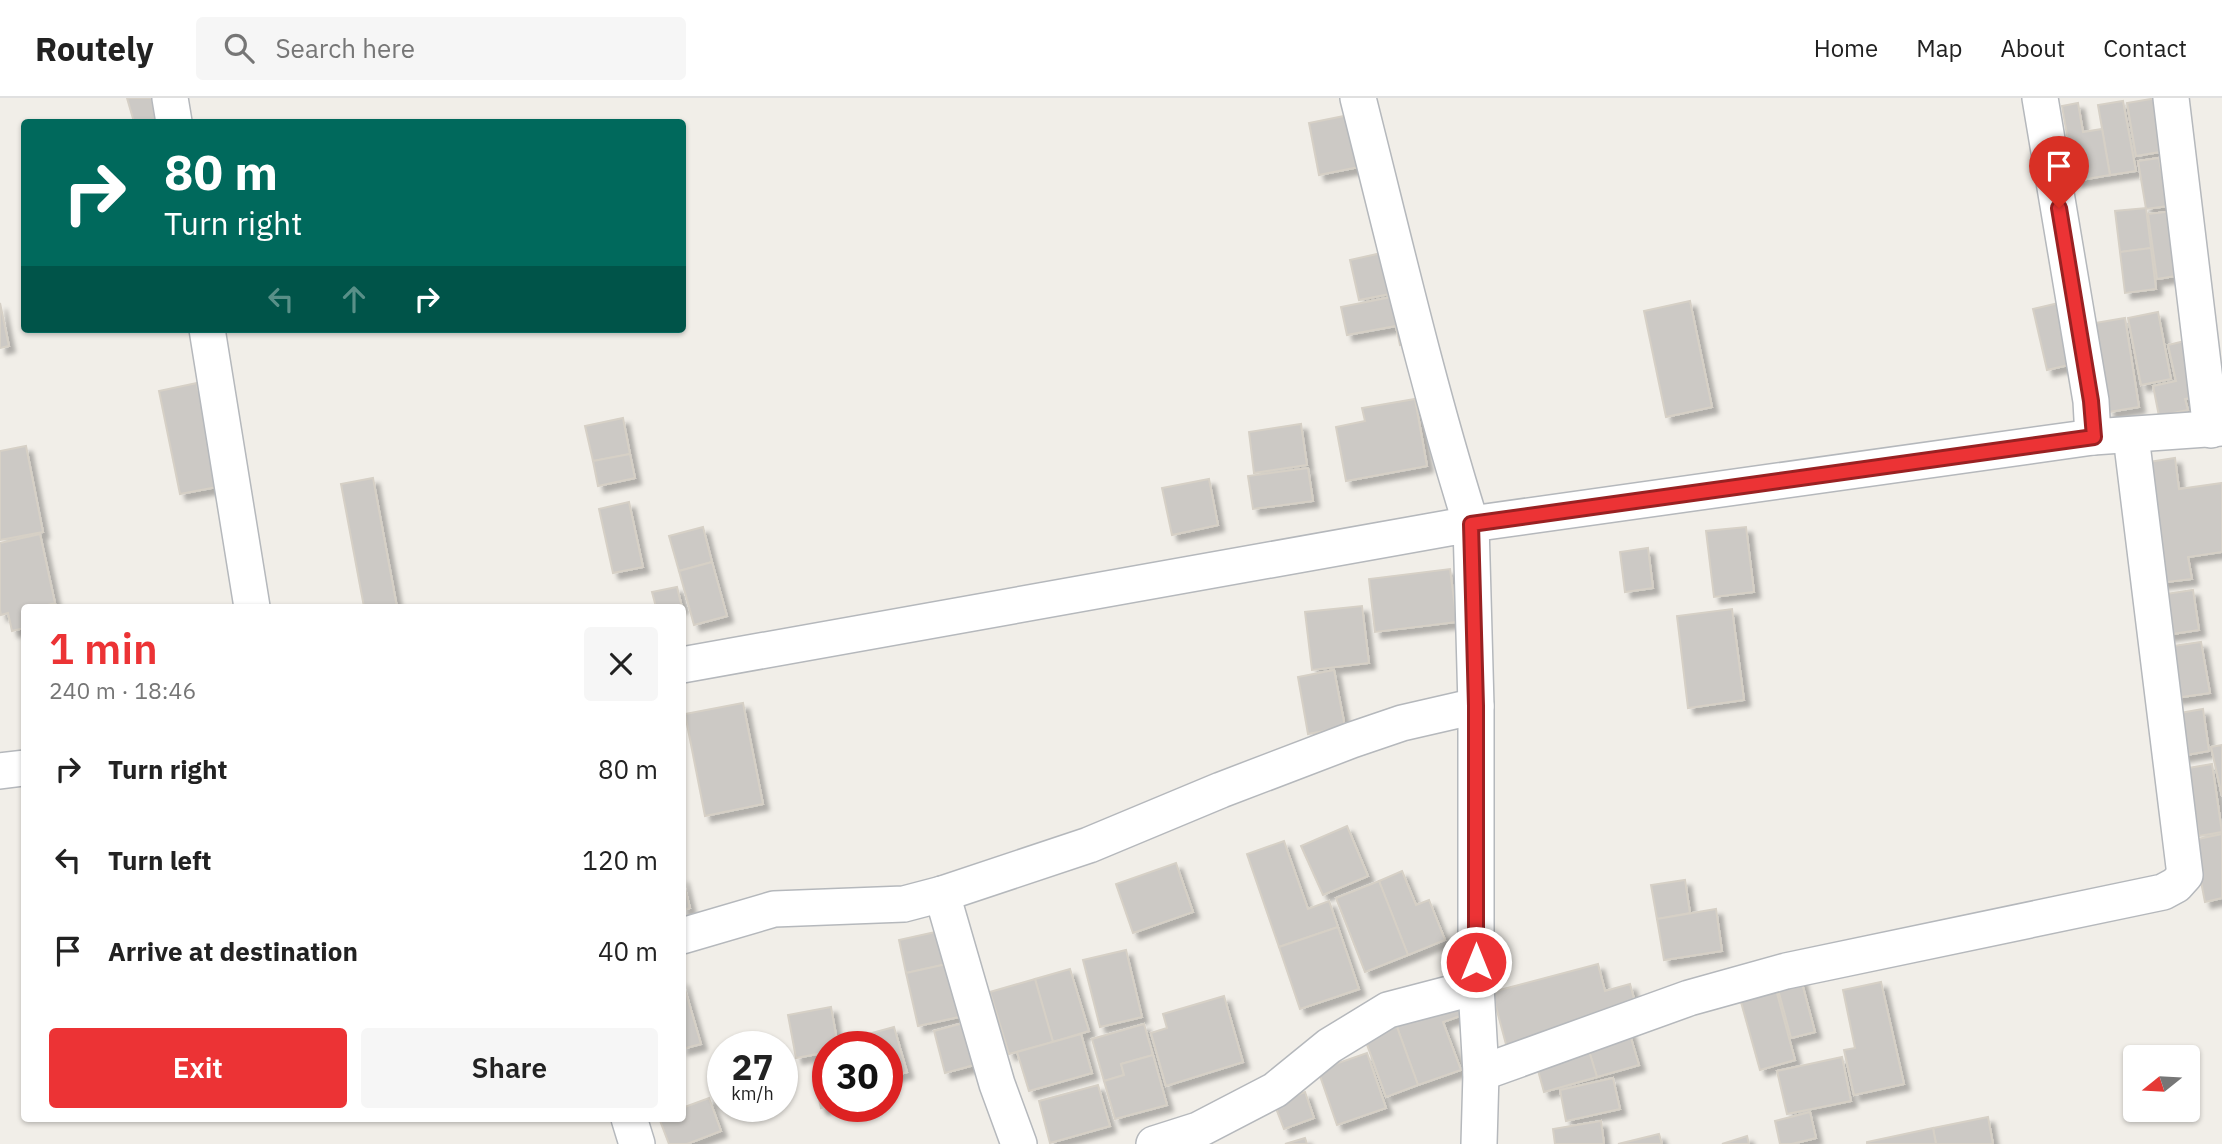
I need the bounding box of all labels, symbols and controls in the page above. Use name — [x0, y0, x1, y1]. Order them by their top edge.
search box — [196, 17, 686, 80]
text: Routely — [35, 27, 154, 70]
icon: search — [220, 29, 258, 67]
text: Search here — [276, 31, 415, 65]
text: Home — [1814, 32, 1878, 64]
text: Map — [1916, 32, 1962, 64]
text: About — [2000, 32, 2065, 64]
text: Contact — [2103, 32, 2187, 64]
pin — [2029, 136, 2089, 208]
text: 80 m — [164, 140, 278, 203]
icon: right — [49, 147, 140, 238]
icon: arrive — [2040, 147, 2078, 185]
text: Turn right — [164, 202, 302, 244]
icon: left — [262, 280, 300, 318]
icon: ahead — [335, 280, 373, 318]
icon: right — [408, 280, 446, 318]
text: 1 min — [49, 621, 158, 676]
button: close — [584, 627, 658, 701]
text: 240 m · 18:46 — [49, 675, 196, 705]
icon: right — [49, 750, 87, 788]
text: Turn right — [108, 752, 227, 786]
text: 80 m — [598, 752, 658, 786]
icon: left — [49, 841, 87, 879]
text: Turn left — [108, 843, 211, 877]
text: 120 m — [582, 843, 658, 877]
position arrow — [1439, 925, 1513, 999]
icon: arrive — [49, 932, 87, 970]
text: Arrive at destination — [108, 934, 358, 968]
text: 40 m — [598, 934, 658, 968]
button: Exit — [49, 1028, 347, 1108]
button: Share — [361, 1028, 658, 1108]
speed limit sign: 30 — [812, 1031, 903, 1122]
text: 27 — [731, 1044, 774, 1090]
north arrow — [2123, 1045, 2200, 1122]
map controls — [2123, 1045, 2200, 1122]
text: km/h — [731, 1082, 774, 1105]

